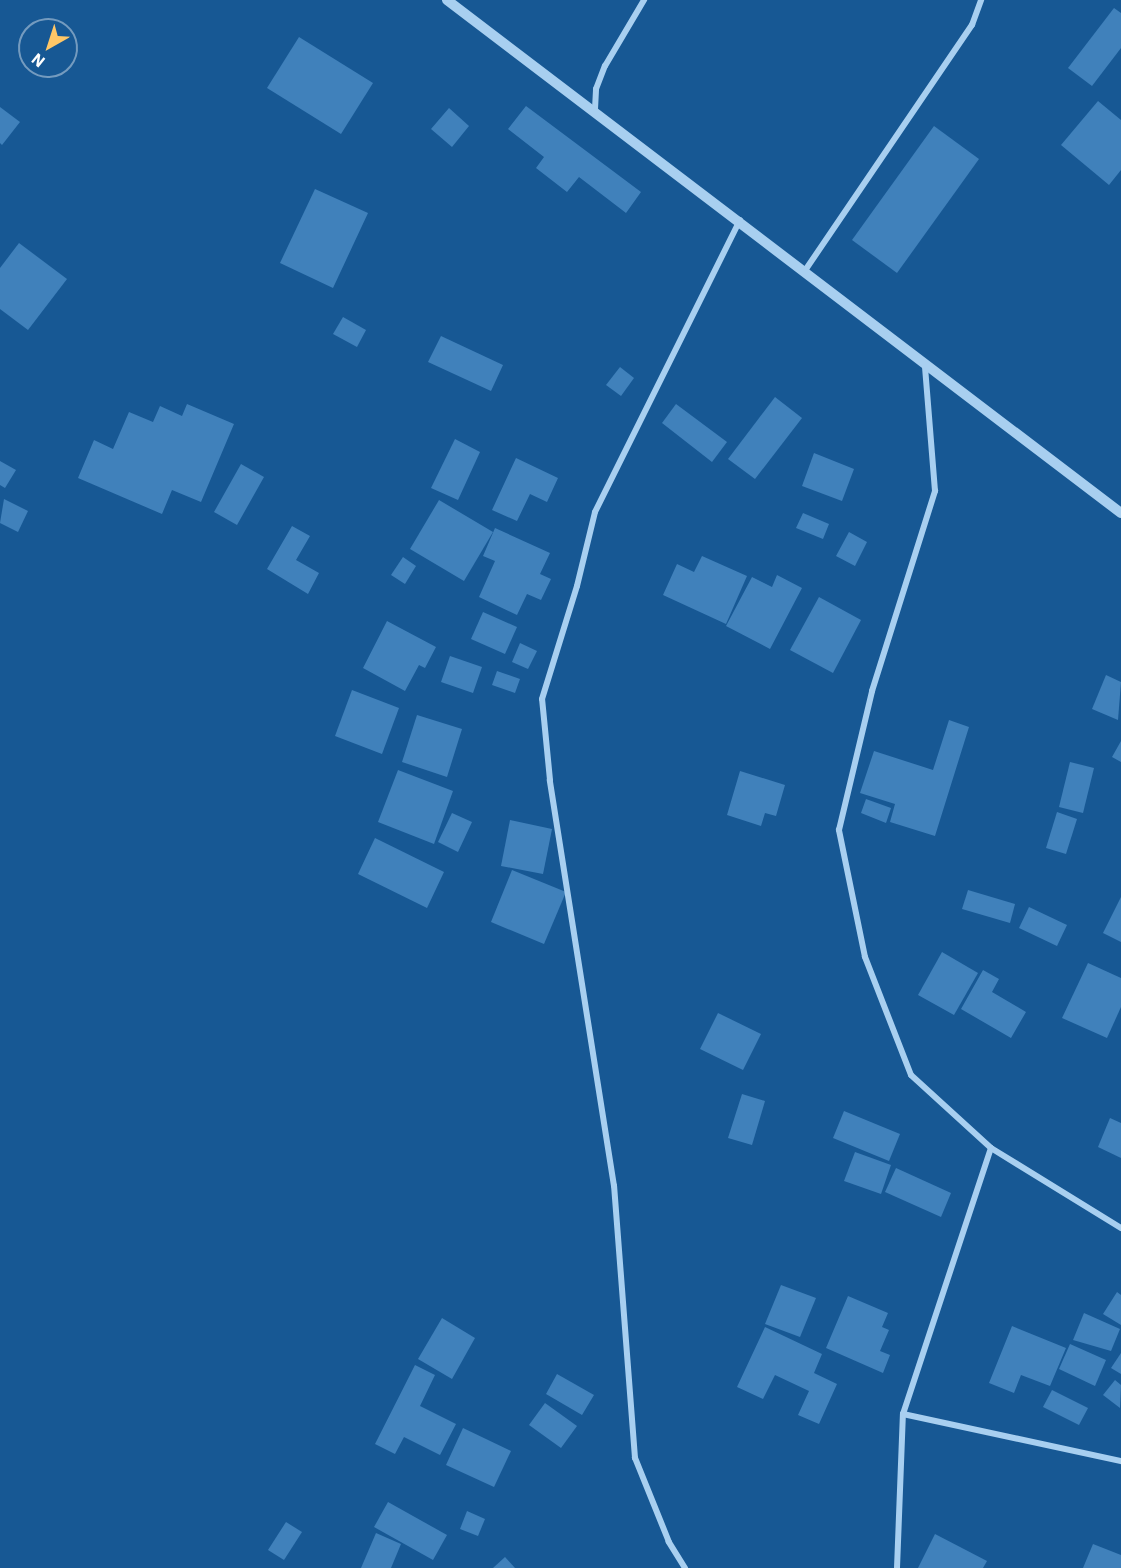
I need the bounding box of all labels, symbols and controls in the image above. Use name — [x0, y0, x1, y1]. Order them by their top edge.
north arrow — [18, 18, 78, 78]
text: N — [27, 49, 49, 72]

